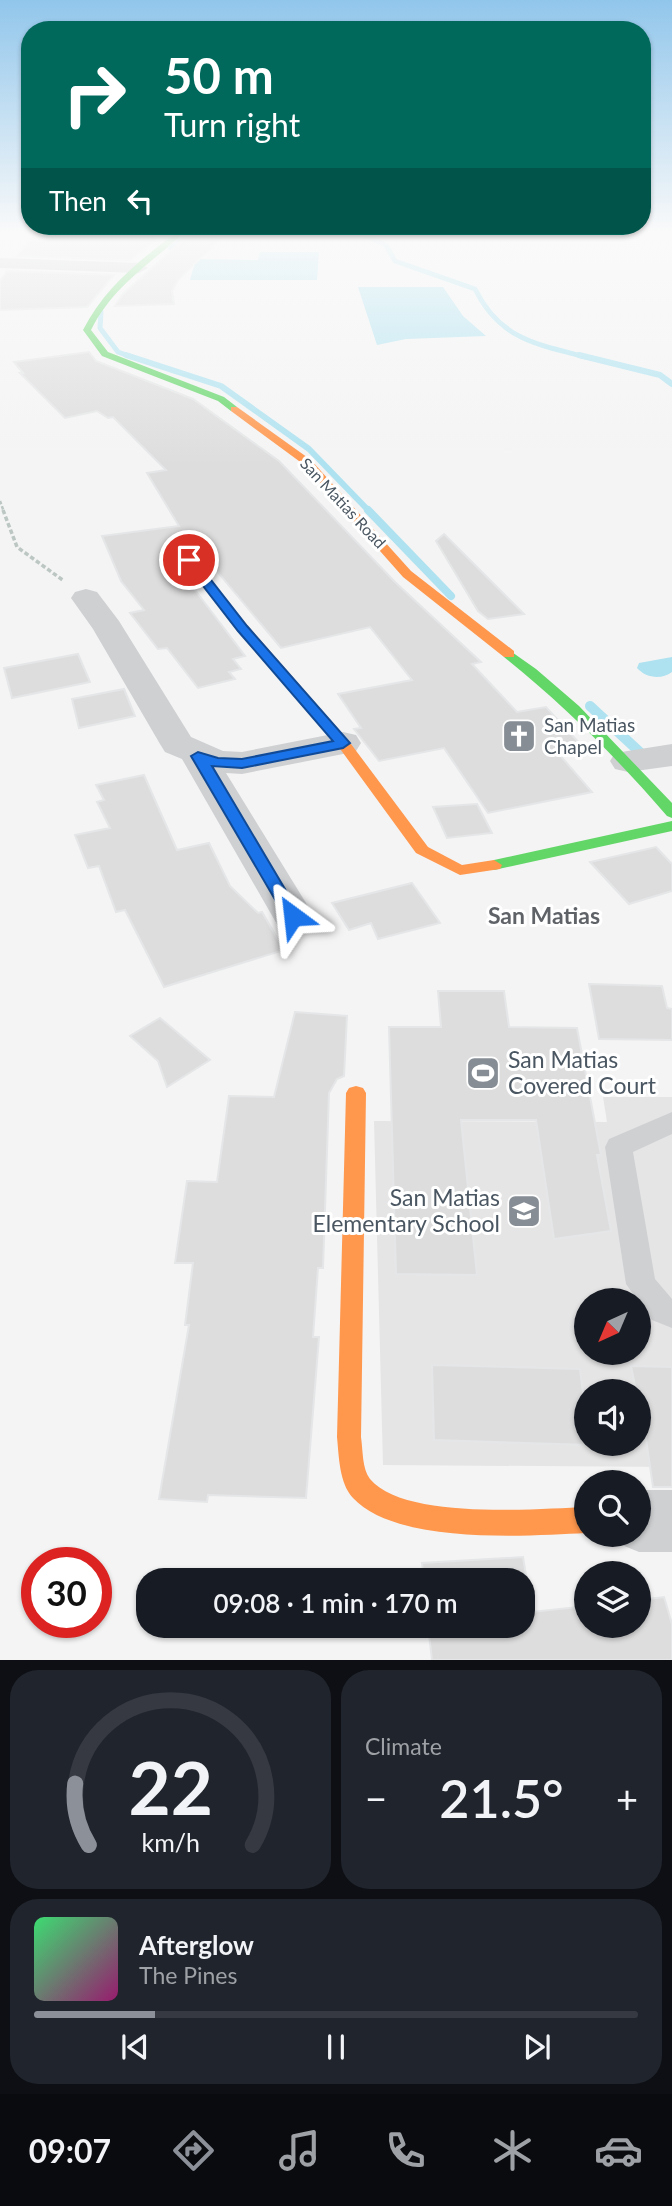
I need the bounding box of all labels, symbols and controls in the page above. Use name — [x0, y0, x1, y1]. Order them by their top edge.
text: 50 m — [164, 46, 274, 104]
icon: right — [49, 49, 140, 140]
text: Turn right — [164, 105, 300, 144]
icon: left — [121, 182, 159, 220]
text: Then — [49, 185, 107, 217]
street label: San Matias Road — [297, 454, 390, 552]
pin — [159, 530, 219, 590]
icon: arrive — [170, 541, 208, 579]
place label: San Matias Chapel — [544, 713, 635, 758]
church icon: San Matias Chapel — [500, 717, 538, 755]
position arrow — [256, 879, 330, 953]
district label: San Matias — [488, 901, 600, 929]
place label: San Matias Covered Court — [508, 1045, 657, 1099]
sports icon: San Matias Covered Court — [464, 1054, 502, 1092]
place label: San Matias Elementary School — [313, 1183, 500, 1237]
school or university icon: San Matias Elementary School — [505, 1192, 543, 1230]
north arrow — [574, 1288, 651, 1365]
map controls — [574, 1288, 651, 1638]
button: sound — [574, 1379, 651, 1456]
button: search — [574, 1470, 651, 1547]
speed limit sign: 30 — [21, 1547, 112, 1638]
button: layers — [574, 1561, 651, 1638]
text: 09:08 · 1 min · 170 m — [213, 1587, 458, 1619]
text: Climate — [365, 1732, 442, 1760]
text: 22 — [128, 1744, 213, 1832]
text: 21.5° — [439, 1767, 564, 1829]
text: − — [365, 1775, 387, 1821]
text: + — [616, 1775, 638, 1821]
text: km/h — [141, 1827, 200, 1857]
text: Afterglow — [139, 1929, 254, 1961]
text: The Pines — [139, 1961, 237, 1989]
icon: previous — [116, 2028, 154, 2066]
icon: pause — [317, 2028, 355, 2066]
icon: next — [518, 2028, 556, 2066]
icon: directions — [169, 2126, 218, 2175]
icon: music — [275, 2126, 324, 2175]
icon: phone — [381, 2126, 430, 2175]
icon: climate — [488, 2126, 537, 2175]
icon: car — [594, 2126, 643, 2175]
text: 09:07 — [29, 2131, 111, 2170]

